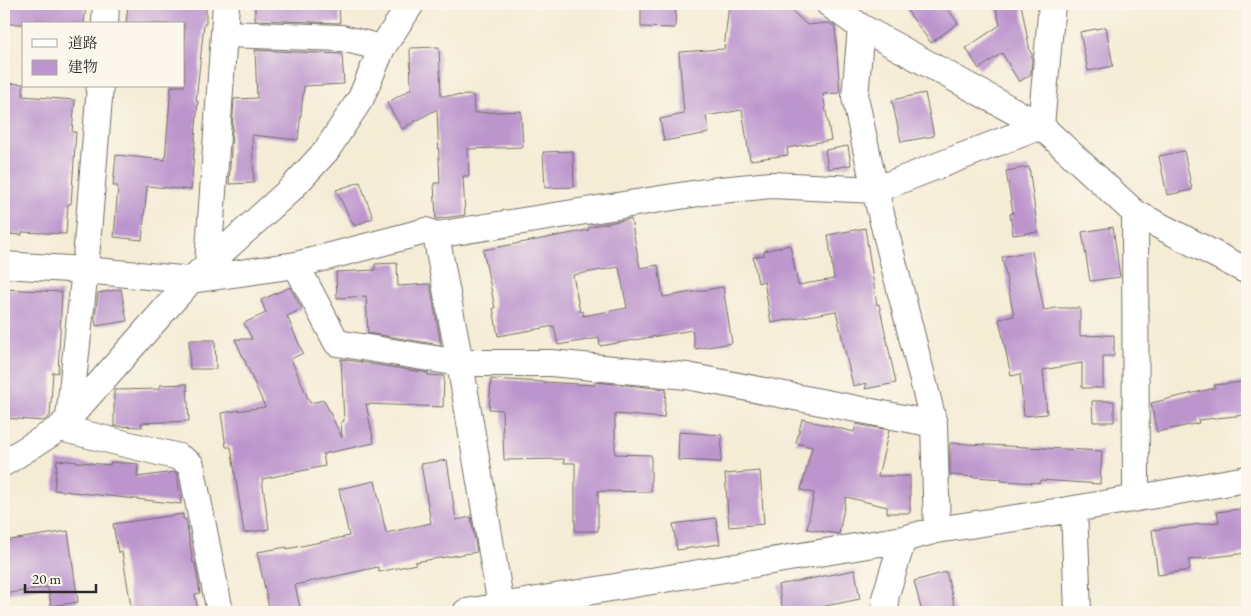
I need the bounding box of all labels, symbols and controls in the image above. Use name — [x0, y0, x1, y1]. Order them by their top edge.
legend — [22, 22, 185, 88]
text: 道路 — [68, 33, 98, 52]
text: 建物 — [68, 57, 98, 76]
scale bar — [25, 561, 96, 593]
text: 20 m — [32, 569, 61, 588]

